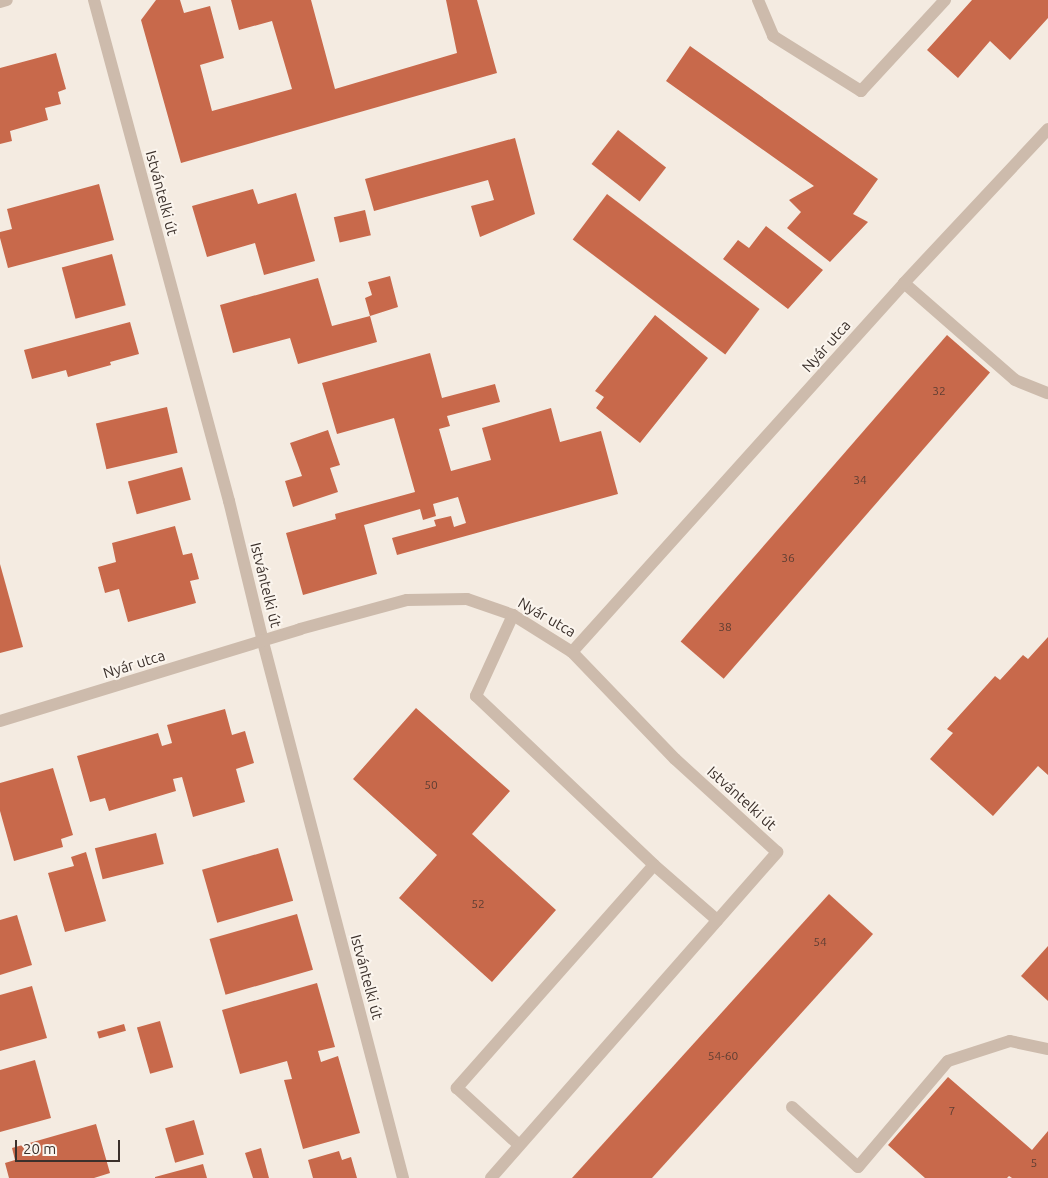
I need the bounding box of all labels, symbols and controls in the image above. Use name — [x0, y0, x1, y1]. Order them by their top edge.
street label: Istvántelki út — [142, 149, 182, 237]
street label: Nyár utca — [798, 316, 854, 376]
house number: 32 — [932, 384, 946, 398]
house number: 34 — [853, 473, 867, 487]
street label: Istvántelki út — [247, 541, 285, 629]
house number: 36 — [781, 551, 795, 565]
street label: Nyár utca — [515, 593, 579, 641]
house number: 38 — [718, 620, 732, 634]
street label: Nyár utca — [101, 646, 167, 682]
street label: Istvántelki út — [704, 762, 780, 834]
house number: 50 — [424, 778, 438, 792]
house number: 52 — [471, 897, 485, 911]
street label: Istvántelki út — [347, 933, 387, 1021]
house number: 54 — [813, 935, 827, 949]
house number: 54-60 — [708, 1049, 738, 1063]
house number: 7 — [949, 1104, 955, 1118]
scale bar — [18, 1130, 122, 1162]
text: 20 m — [23, 1140, 56, 1157]
house number: 5 — [1031, 1156, 1037, 1170]

